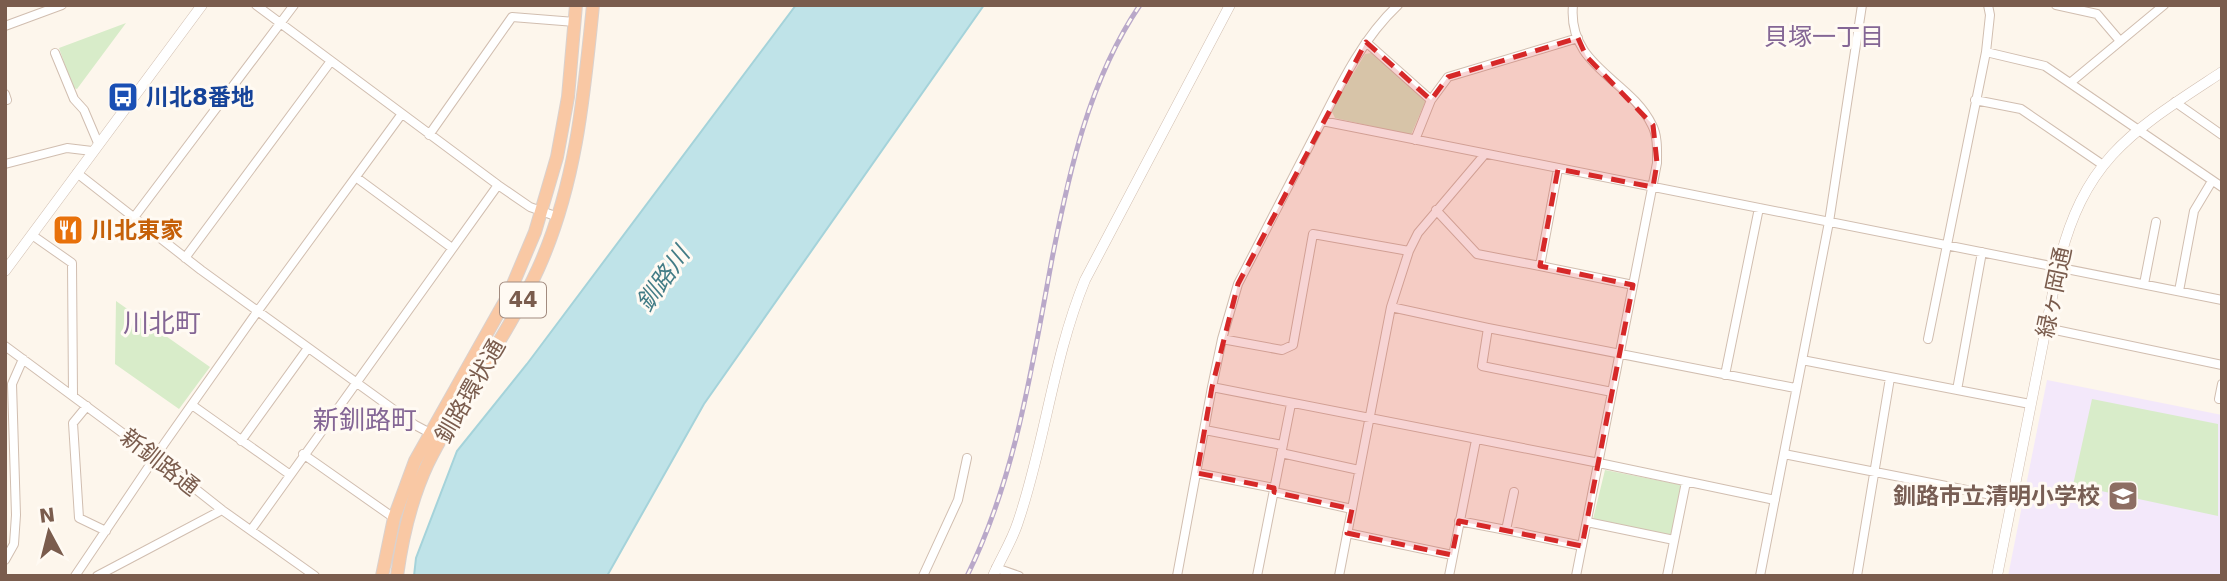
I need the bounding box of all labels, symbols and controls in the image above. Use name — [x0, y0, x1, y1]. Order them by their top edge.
district label: 貝塚一丁目 — [1764, 23, 1884, 51]
bus stop icon: 川北8番地 — [106, 80, 140, 114]
place label: 川北8番地 — [146, 84, 254, 110]
restaurant icon: 川北東家 — [51, 213, 85, 247]
place label: 川北東家 — [91, 217, 183, 243]
water label: 釧路川 — [631, 239, 697, 317]
street label: 緑ヶ岡通 — [2032, 244, 2076, 340]
road number: 44 — [500, 282, 546, 318]
district label: 川北町 — [123, 308, 201, 338]
street label: 釧路環状通 — [430, 335, 510, 447]
district label: 新釧路町 — [313, 405, 417, 435]
street label: 新釧路通 — [116, 423, 204, 501]
school or university icon: 釧路市立清明小学校 — [2106, 479, 2140, 513]
place label: 釧路市立清明小学校 — [1893, 483, 2100, 509]
north arrow — [14, 497, 84, 567]
text: N — [38, 503, 56, 527]

